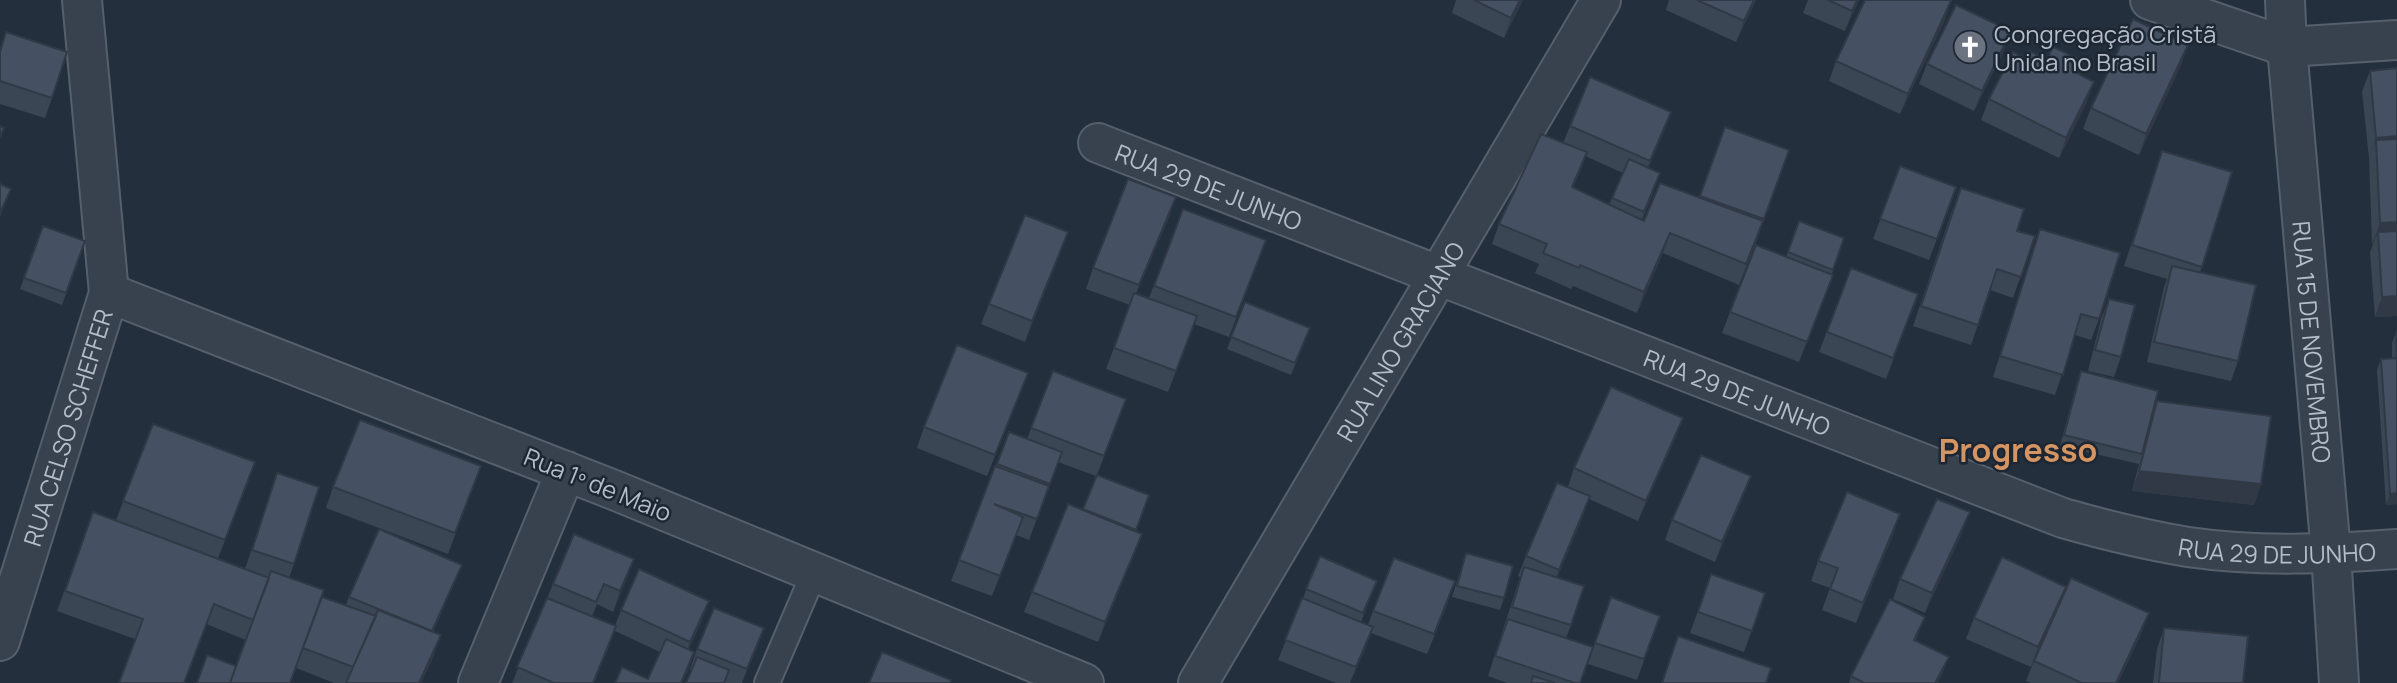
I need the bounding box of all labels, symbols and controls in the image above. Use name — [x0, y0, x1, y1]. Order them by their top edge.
place label: Congregação Cristã Unida no Brasil — [1994, 17, 2216, 78]
church icon: Congregação Cristã Unida no Brasil — [1951, 28, 1989, 66]
street label: RUA 29 DE JUNHO — [1111, 135, 1307, 237]
street label: RUA 15 DE NOVEMBRO — [2286, 220, 2340, 464]
street label: RUA LINO GRACIANO — [1328, 235, 1471, 447]
street label: RUA CELSO SCHEFFER — [14, 305, 120, 550]
street label: RUA 29 DE JUNHO — [1639, 340, 1835, 443]
district label: Progresso — [1939, 428, 2097, 472]
street label: Rua 1º de Maio — [519, 439, 677, 529]
street label: RUA 29 DE JUNHO — [2176, 529, 2377, 570]

